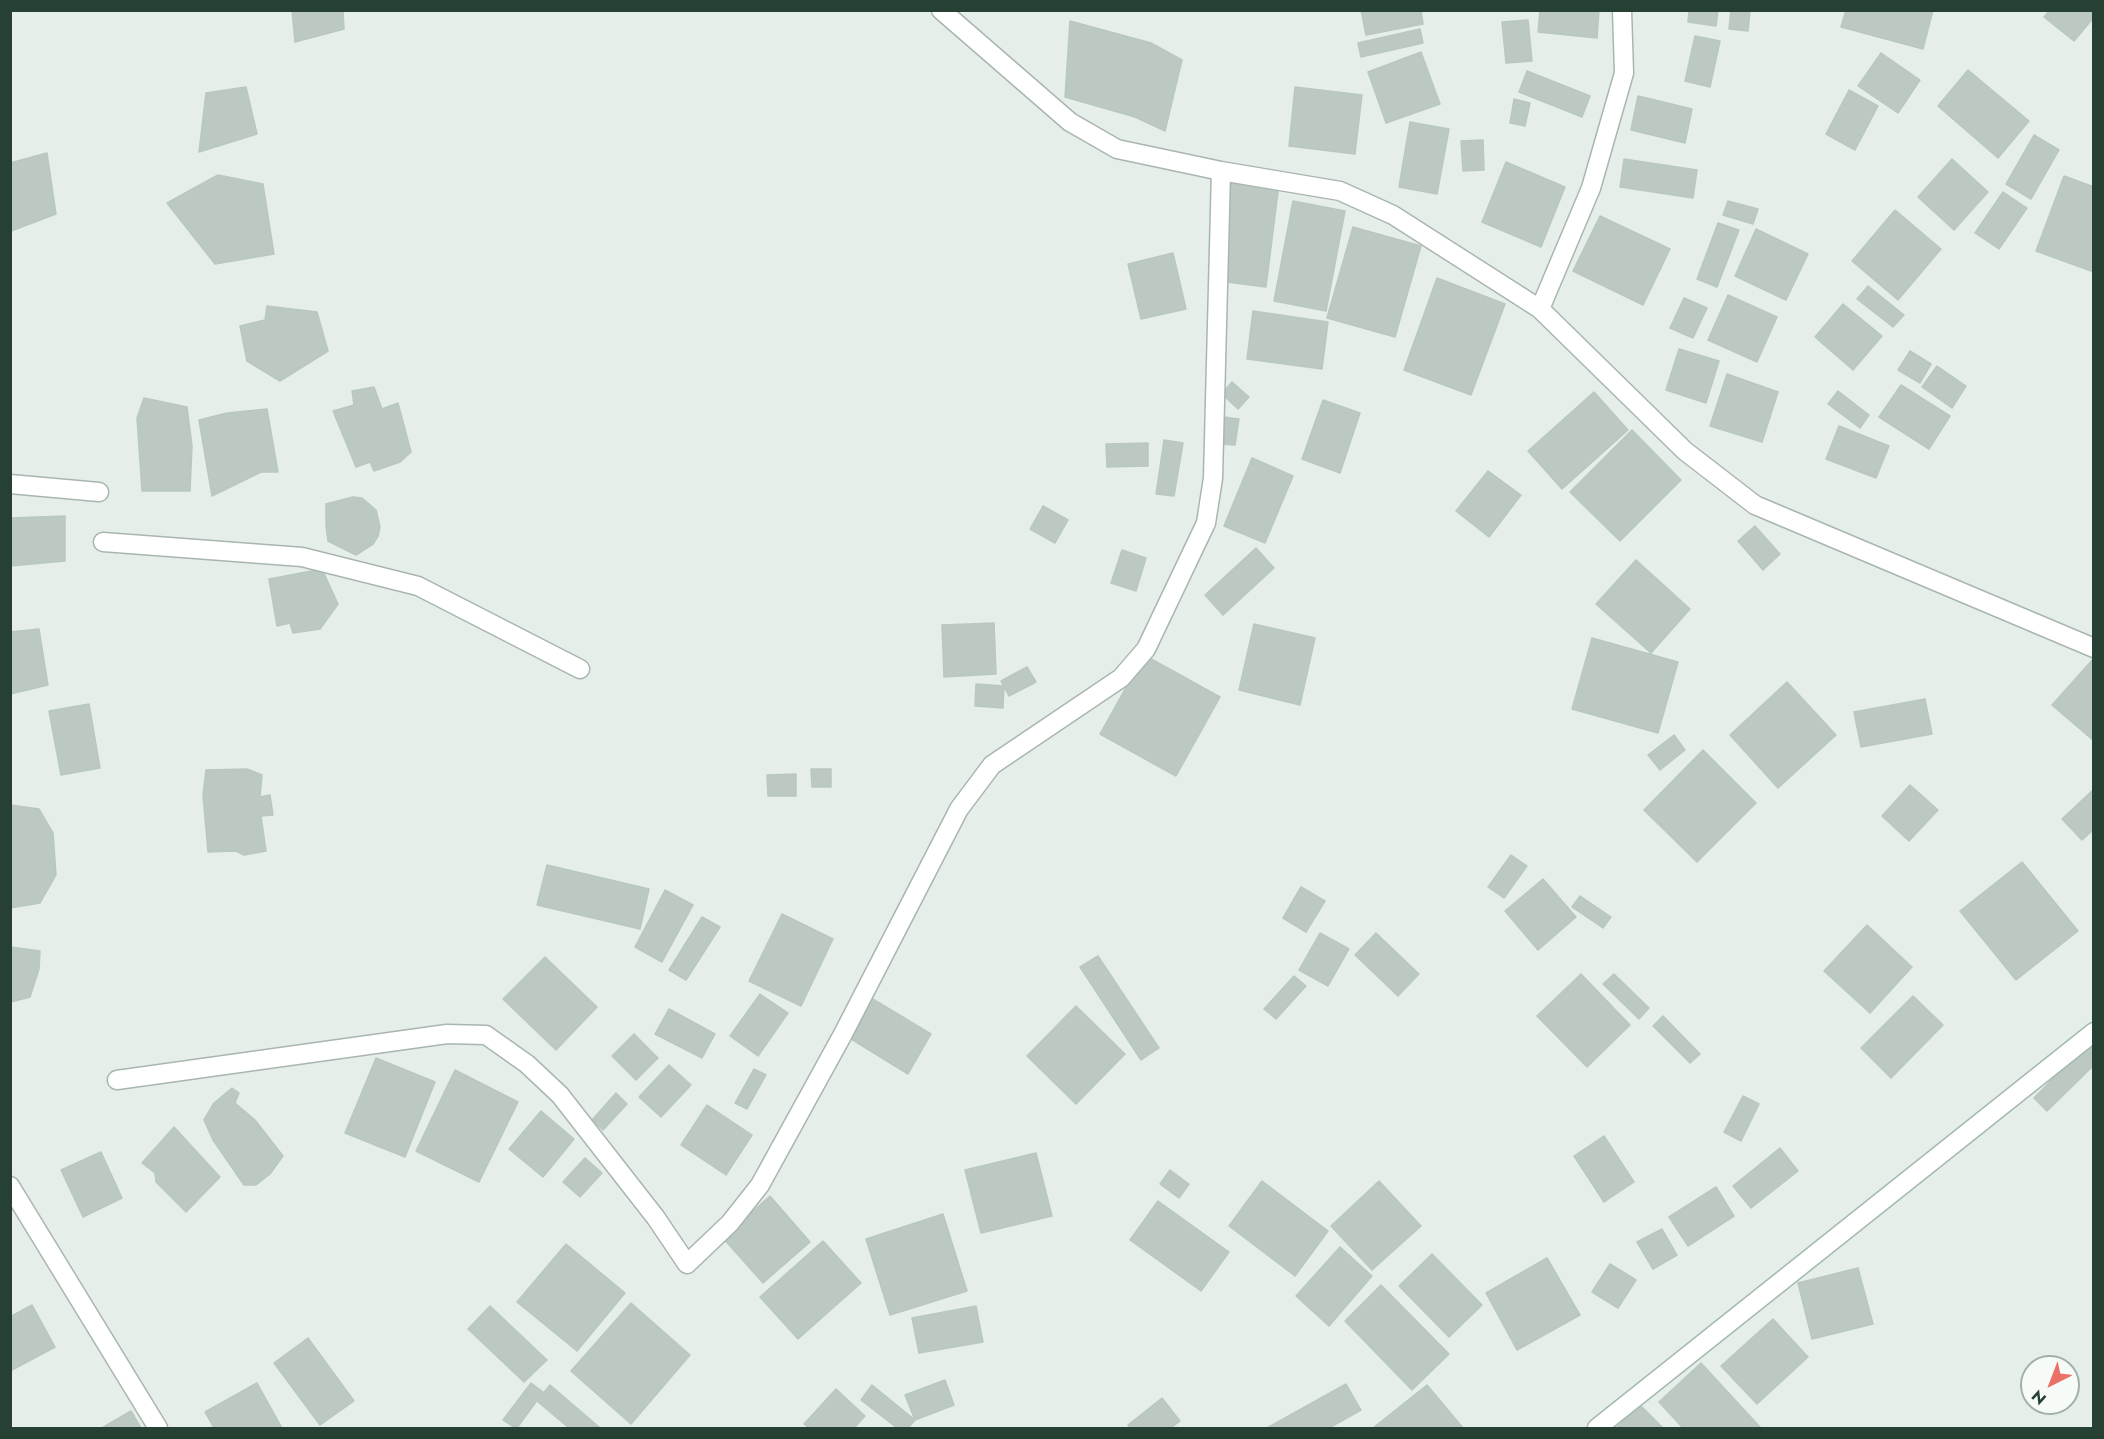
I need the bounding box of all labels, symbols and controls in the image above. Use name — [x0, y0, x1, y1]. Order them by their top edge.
north arrow — [2020, 1355, 2080, 1415]
text: N — [2027, 1384, 2051, 1410]

